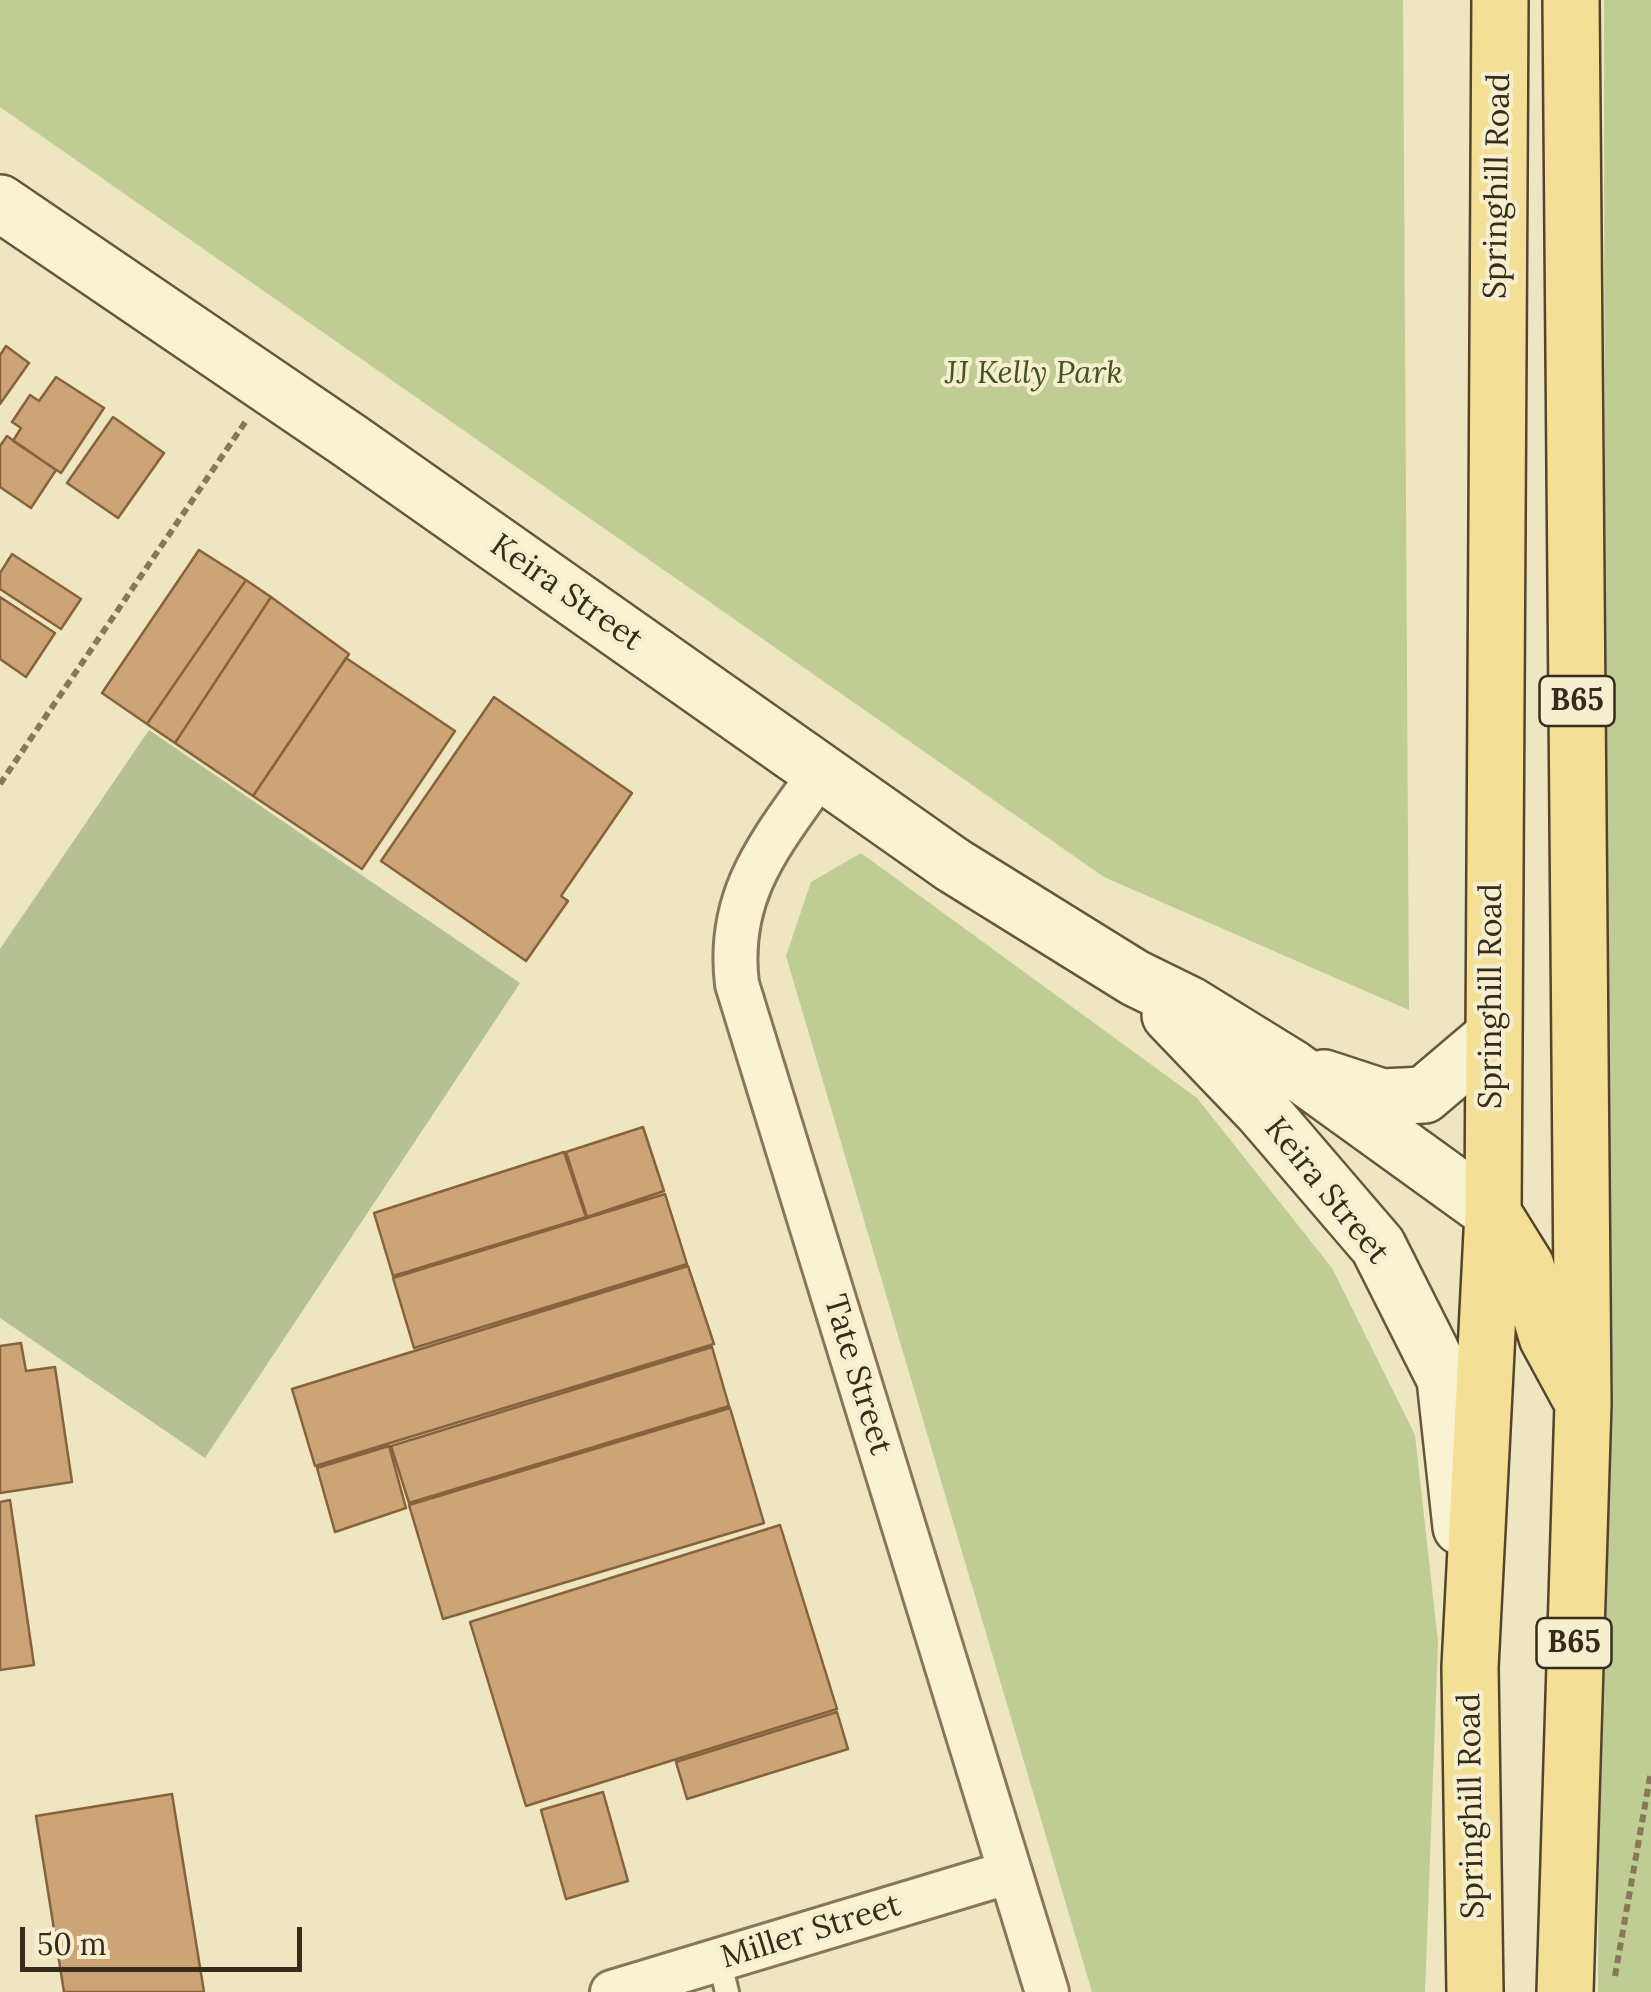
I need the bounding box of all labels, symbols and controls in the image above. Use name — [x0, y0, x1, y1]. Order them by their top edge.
street label: Springhill Road — [1477, 73, 1519, 299]
park label: JJ Kelly Park — [945, 355, 1123, 393]
street label: Keira Street — [482, 527, 650, 659]
road number: B65 — [1540, 676, 1614, 726]
street label: Springhill Road — [1473, 883, 1511, 1109]
street label: Keira Street — [1255, 1110, 1397, 1272]
street label: Tate Street — [815, 1291, 899, 1459]
road number: B65 — [1536, 1618, 1612, 1668]
street label: Springhill Road — [1451, 1693, 1493, 1919]
street label: Miller Street — [716, 1886, 906, 1978]
scale bar — [25, 1907, 308, 1969]
text: 50 m — [37, 1925, 107, 1963]

